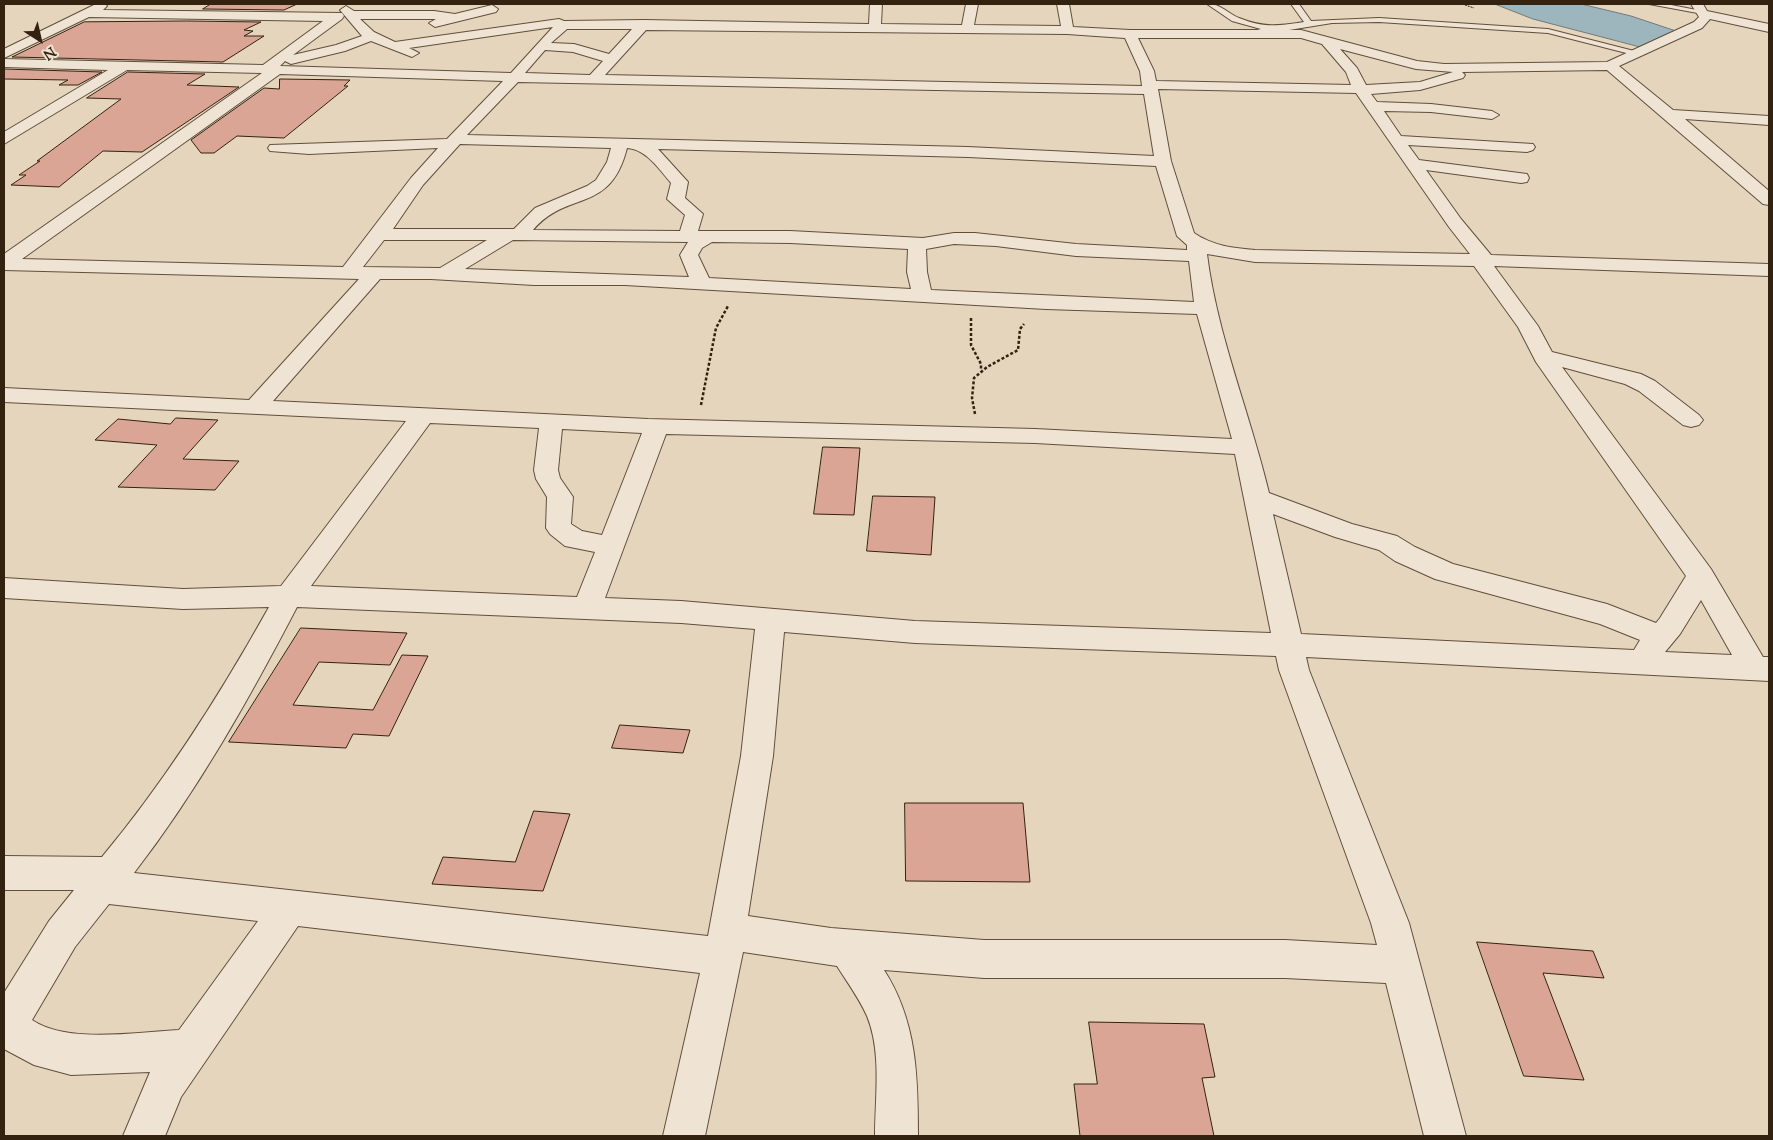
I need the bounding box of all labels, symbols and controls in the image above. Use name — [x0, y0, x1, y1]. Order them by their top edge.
north arrow — [15, 15, 65, 65]
text: N — [38, 41, 59, 64]

